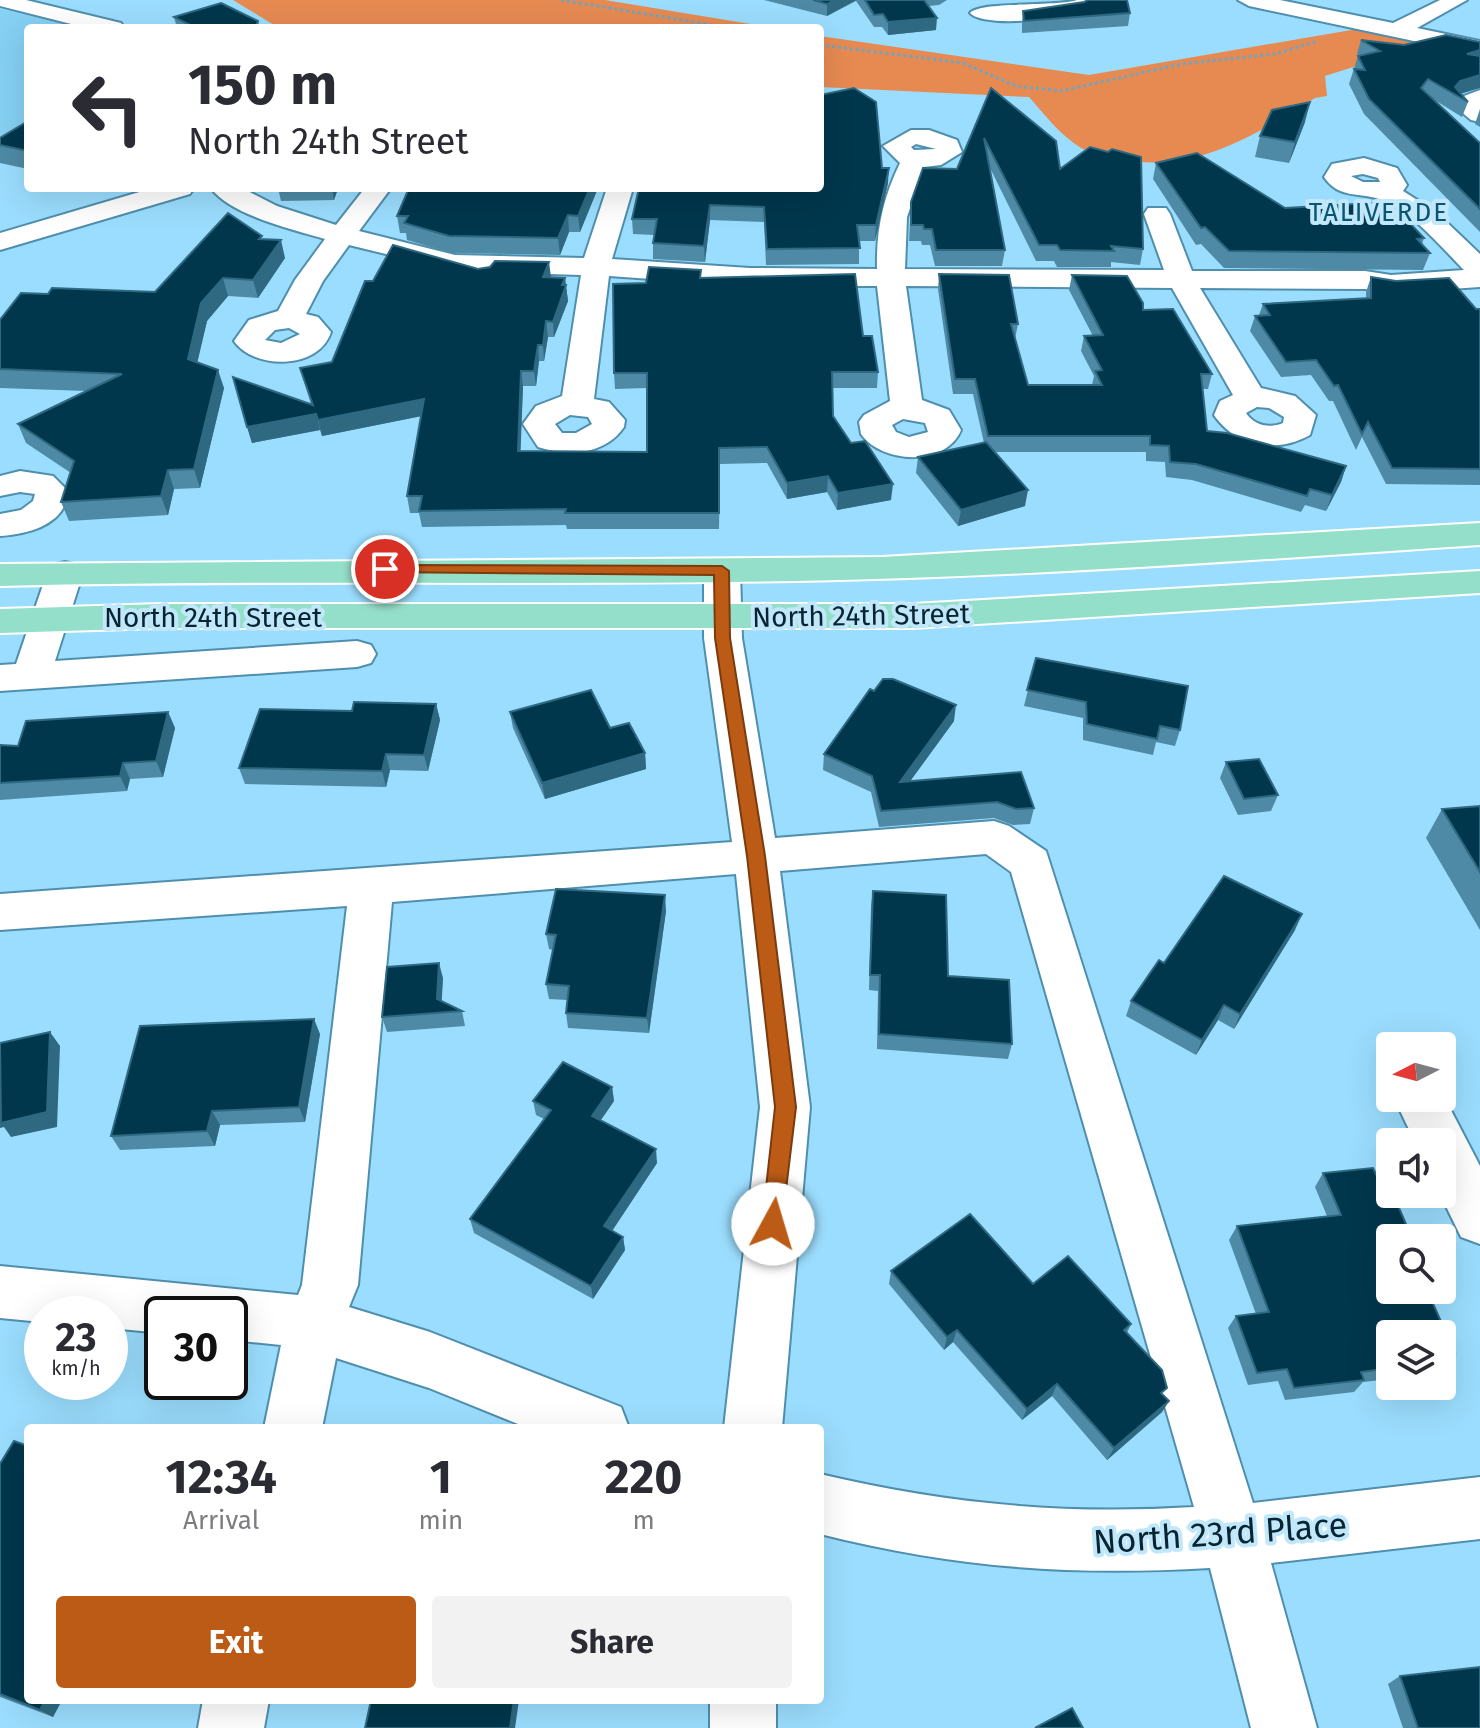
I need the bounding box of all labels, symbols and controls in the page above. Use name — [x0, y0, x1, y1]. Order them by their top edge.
text: 150 m — [188, 52, 337, 119]
icon: left — [56, 56, 160, 160]
text: North 24th Street — [188, 120, 468, 164]
district label: TALIVERDE — [1309, 197, 1449, 228]
pin — [351, 535, 419, 603]
icon: arrive — [363, 547, 407, 591]
street label: North 24th Street — [752, 597, 971, 634]
street label: North 24th Street — [104, 601, 323, 634]
north arrow — [1376, 1032, 1456, 1112]
map controls — [1376, 1032, 1456, 1400]
button: sound — [1376, 1128, 1456, 1208]
position arrow — [731, 1182, 815, 1266]
button: search — [1376, 1224, 1456, 1304]
speed limit sign: 30 — [144, 1296, 248, 1400]
text: 23 — [55, 1314, 97, 1362]
button: layers — [1376, 1320, 1456, 1400]
text: km/h — [51, 1356, 101, 1380]
text: 12:34 — [166, 1448, 277, 1506]
text: 1 — [430, 1448, 452, 1506]
text: 220 — [605, 1448, 682, 1506]
street label: North 23rd Place — [1092, 1504, 1348, 1563]
text: Arrival — [183, 1505, 259, 1536]
text: min — [418, 1505, 463, 1536]
text: m — [632, 1505, 655, 1536]
button: Exit — [56, 1596, 416, 1688]
button: Share — [432, 1596, 792, 1688]

